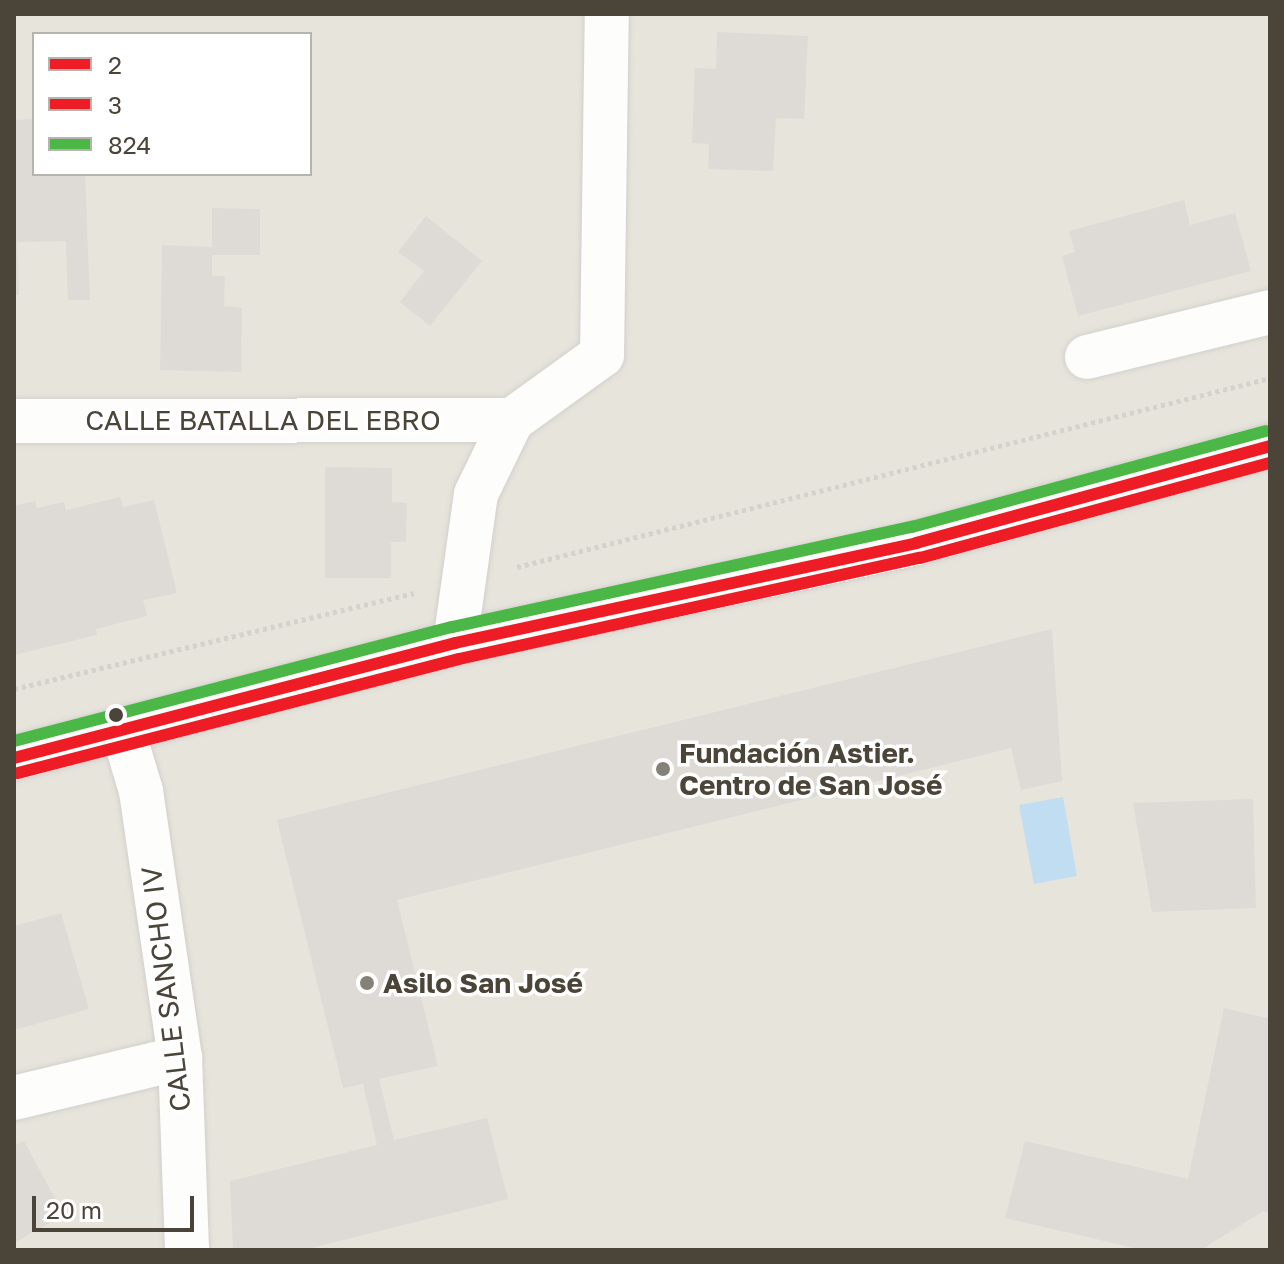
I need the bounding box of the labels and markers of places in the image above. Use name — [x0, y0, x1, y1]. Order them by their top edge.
unlabelled marker — [108, 707, 124, 723]
place label: Fundación Astier. Centro de San José — [679, 736, 942, 802]
marker: Fundación Astier. Centro de San José — [654, 760, 672, 778]
place label: Asilo San José — [383, 966, 583, 1000]
marker: Asilo San José — [358, 974, 376, 992]

